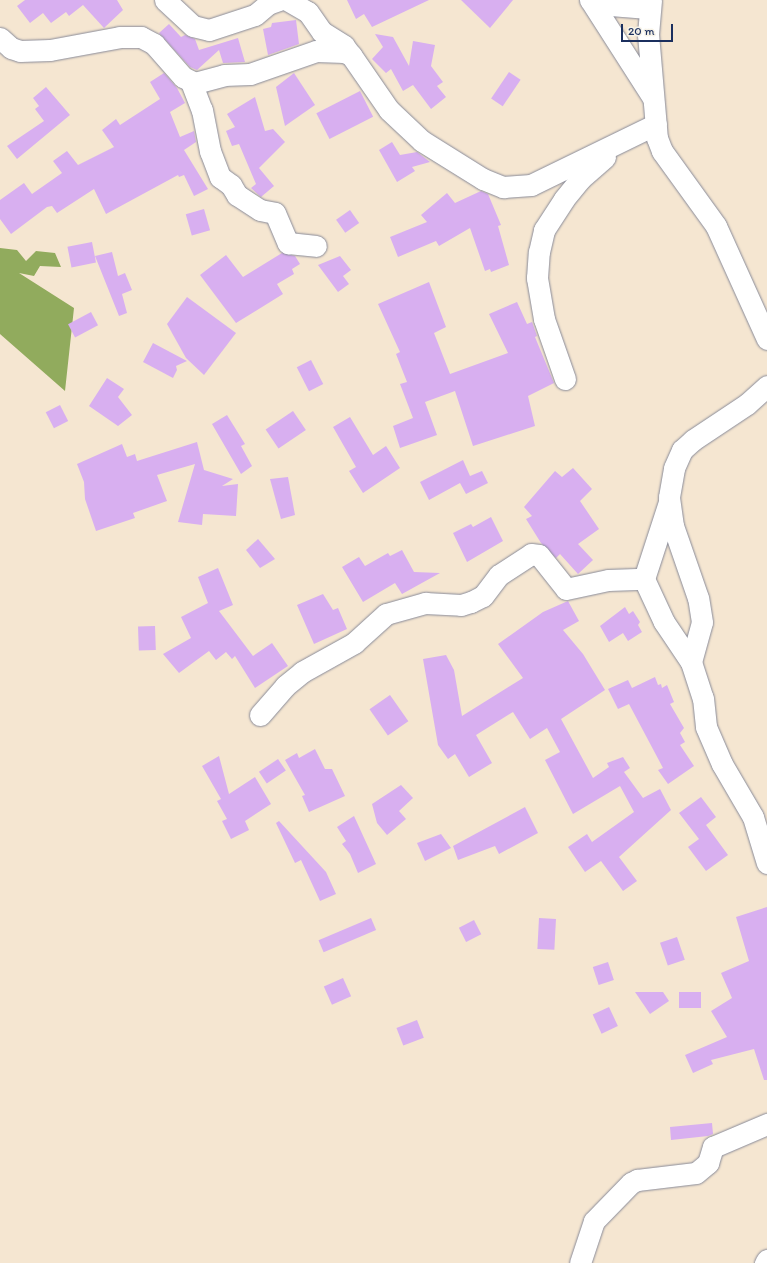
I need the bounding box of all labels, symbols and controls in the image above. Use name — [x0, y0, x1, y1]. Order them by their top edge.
scale bar — [623, 16, 675, 42]
text: 20 m — [628, 24, 655, 38]

